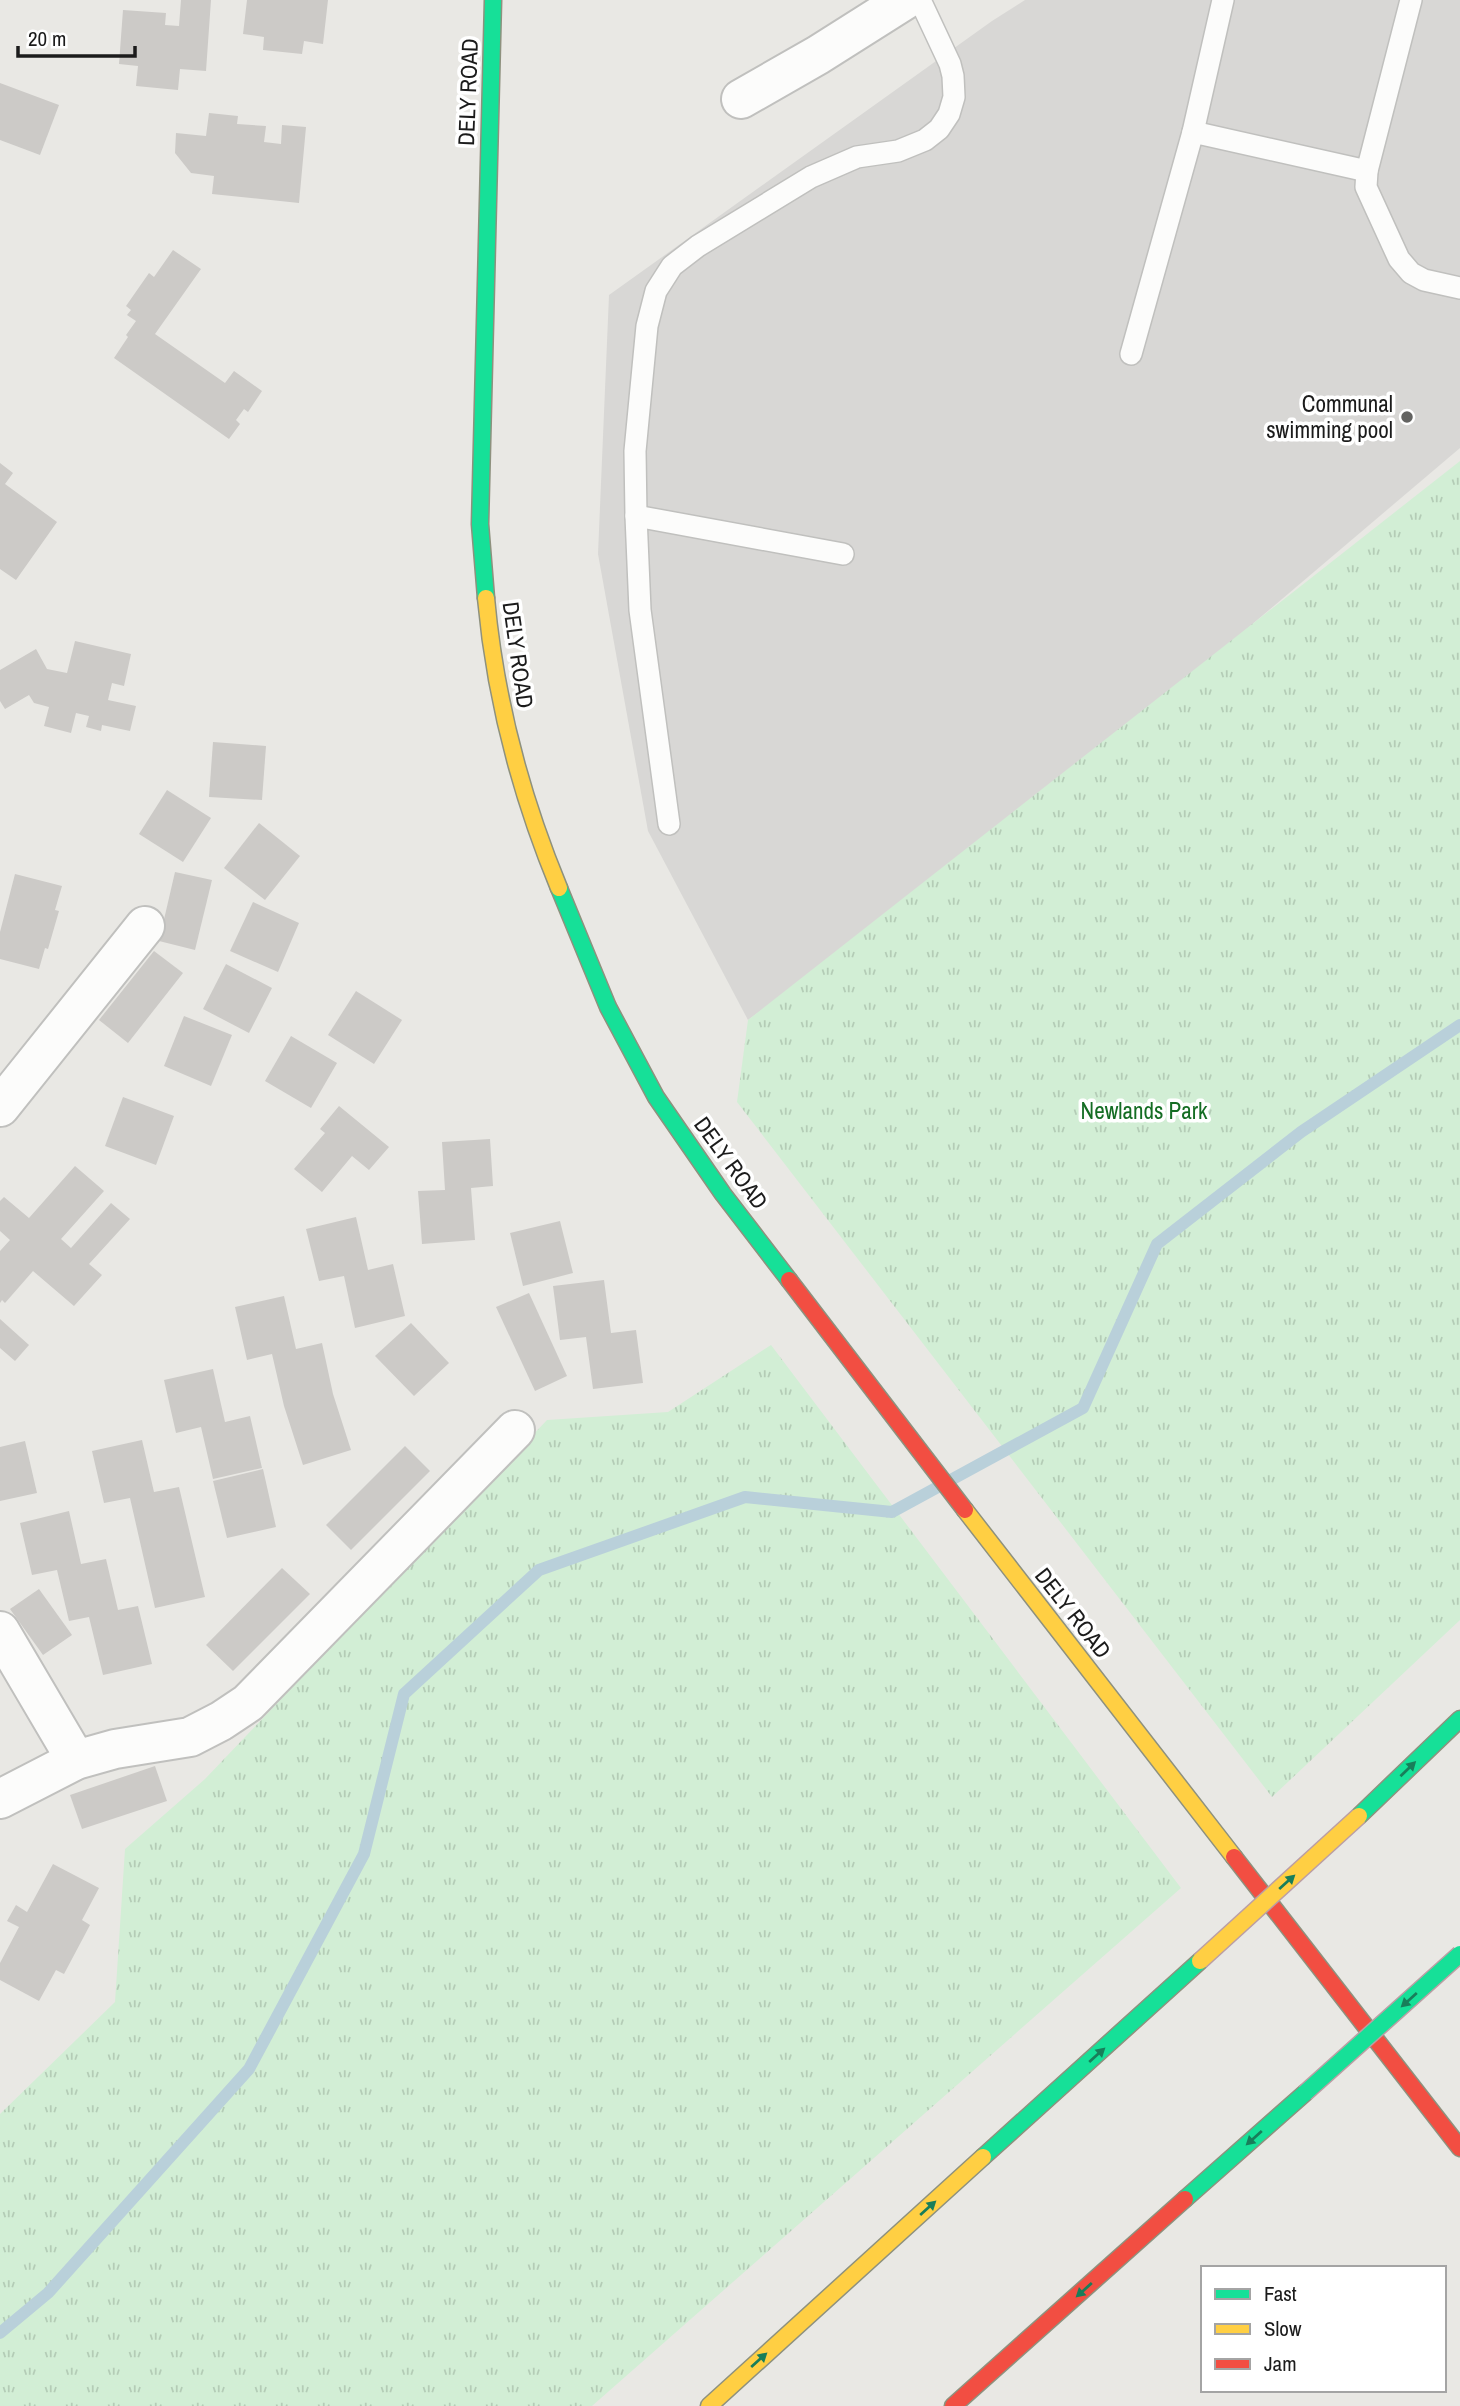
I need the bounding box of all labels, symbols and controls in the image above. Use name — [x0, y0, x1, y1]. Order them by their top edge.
scale bar — [18, 14, 135, 58]
text: 20 m — [28, 24, 66, 53]
street label: DELY ROAD — [450, 38, 485, 146]
place label: Communal swimming pool — [1266, 388, 1393, 445]
marker: Communal swimming pool — [1399, 409, 1415, 425]
street label: DELY ROAD — [496, 600, 541, 710]
park label: Newlands Park — [1081, 1095, 1208, 1126]
street label: DELY ROAD — [687, 1110, 775, 1215]
street label: DELY ROAD — [1028, 1561, 1119, 1665]
one-way arrow — [1399, 1761, 1416, 1777]
one-way arrow — [1278, 1875, 1295, 1891]
one-way arrow — [1400, 1992, 1418, 2008]
one-way arrow — [1088, 2047, 1106, 2063]
one-way arrow — [1246, 2130, 1263, 2146]
one-way arrow — [919, 2200, 936, 2216]
legend — [1201, 2266, 1446, 2392]
text: Fast — [1264, 2279, 1297, 2308]
one-way arrow — [1075, 2282, 1093, 2298]
text: Slow — [1264, 2314, 1302, 2343]
text: Jam — [1264, 2349, 1297, 2378]
one-way arrow — [750, 2352, 768, 2368]

